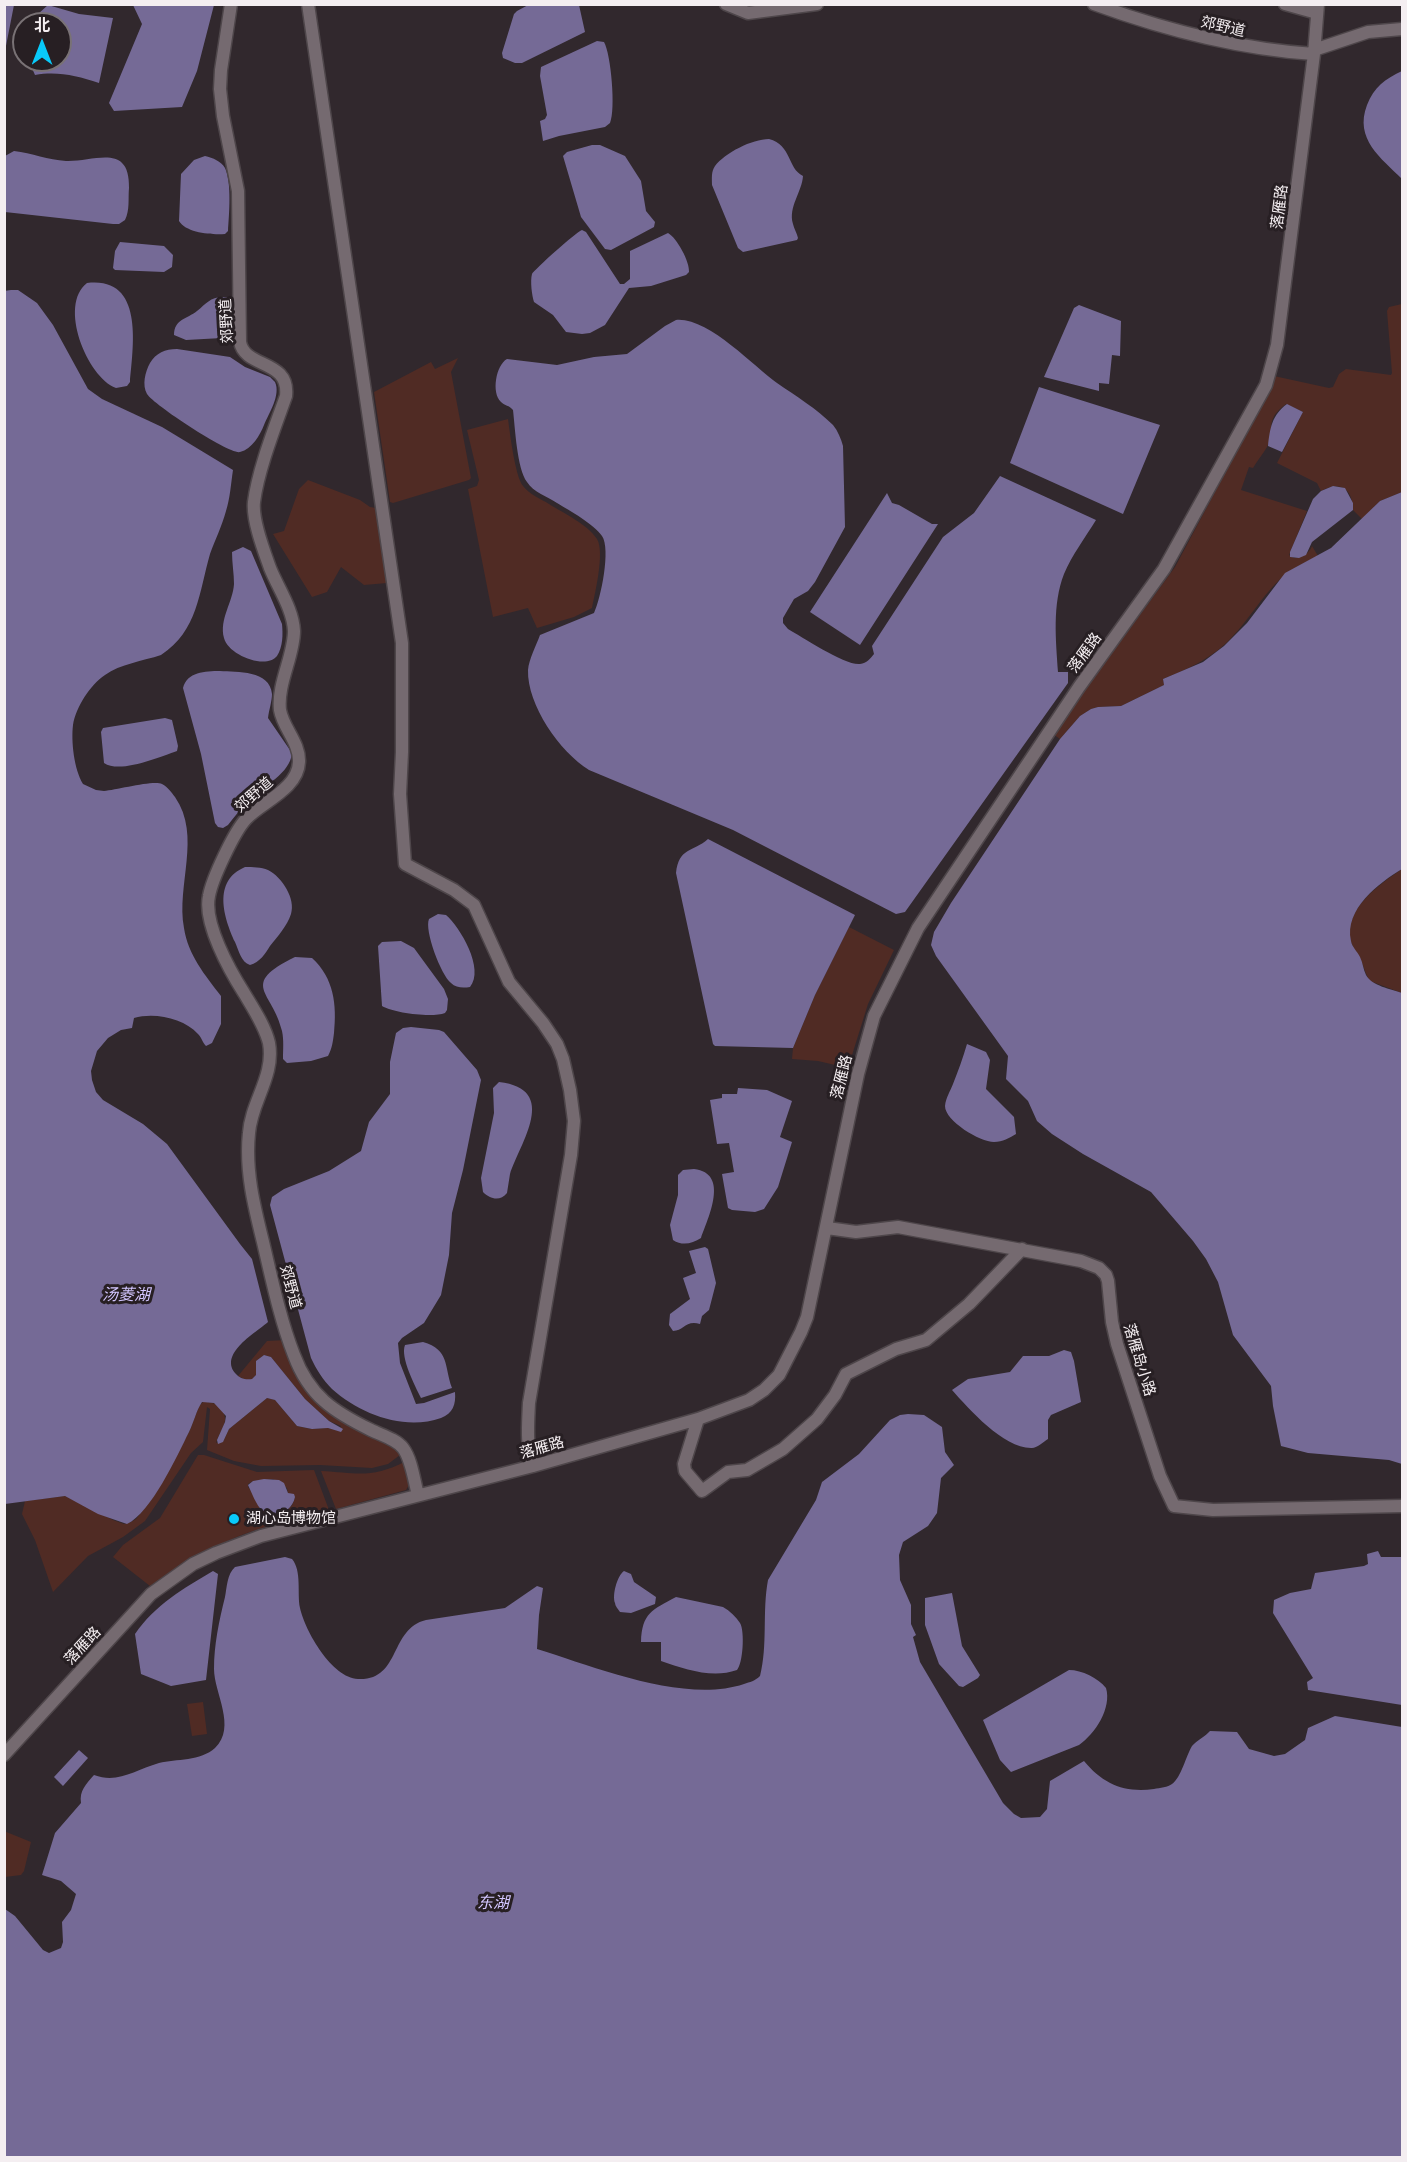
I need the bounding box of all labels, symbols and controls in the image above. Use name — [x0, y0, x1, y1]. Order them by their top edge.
north arrow — [12, 12, 72, 72]
street label: 郊野道 — [1199, 13, 1247, 41]
text: 北 — [34, 16, 50, 35]
street label: 落雁路 — [1268, 184, 1292, 230]
street label: 郊野道 — [217, 298, 237, 344]
street label: 落雁路 — [1064, 630, 1106, 676]
street label: 郊野道 — [231, 773, 277, 817]
street label: 落雁路 — [828, 1053, 856, 1101]
street label: 郊野道 — [275, 1263, 305, 1311]
water label: 汤菱湖 — [102, 1285, 150, 1305]
street label: 落雁岛小路 — [1119, 1322, 1159, 1398]
street label: 落雁路 — [518, 1433, 566, 1463]
place label: 湖心岛博物馆 — [246, 1510, 336, 1528]
marker: 湖心岛博物馆 — [227, 1512, 241, 1526]
street label: 落雁路 — [61, 1623, 105, 1669]
water label: 东湖 — [477, 1893, 509, 1913]

